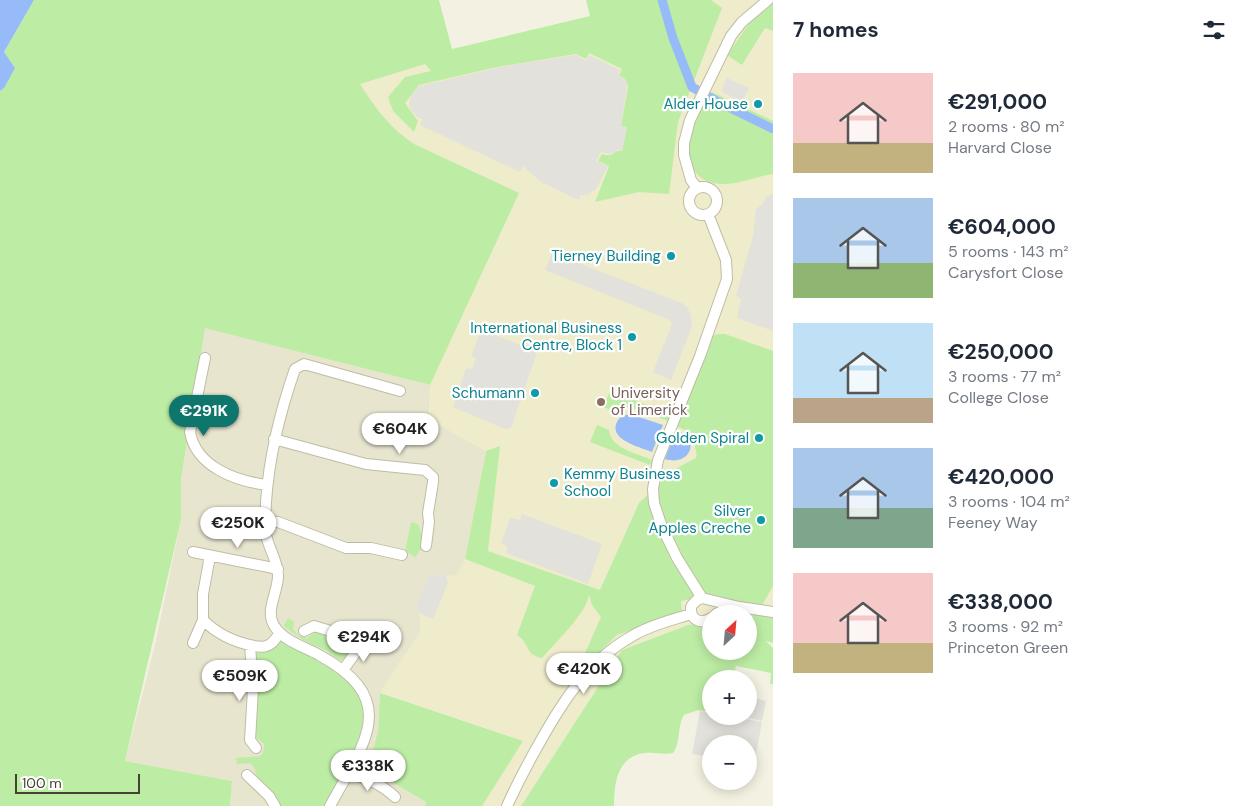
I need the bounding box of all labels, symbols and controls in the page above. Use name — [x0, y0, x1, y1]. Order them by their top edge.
text: 7 homes — [793, 16, 879, 44]
icon: filters — [1200, 16, 1228, 44]
text: €291,000 — [948, 88, 1047, 116]
icon: home — [833, 93, 893, 153]
place label: Alder House — [663, 94, 748, 114]
marker: Alder House — [752, 98, 764, 110]
text: 2 rooms · 80 m² — [948, 116, 1065, 137]
text: Harvard Close — [948, 137, 1052, 158]
text: €604,000 — [948, 213, 1056, 241]
icon: home — [833, 218, 893, 278]
text: 5 rooms · 143 m² — [948, 241, 1069, 262]
place label: Tierney Building — [551, 246, 661, 266]
marker: Tierney Building — [665, 250, 677, 262]
text: Carysfort Close — [948, 262, 1063, 283]
place label: International Business Centre, Block 1 — [470, 318, 622, 355]
marker: International Business Centre, Block 1 — [626, 331, 638, 343]
text: €250,000 — [948, 338, 1053, 366]
icon: home — [833, 343, 893, 403]
text: 3 rooms · 77 m² — [948, 366, 1061, 387]
place label: Schumann — [452, 383, 525, 403]
place label: University of Limerick — [611, 383, 688, 420]
marker: Schumann — [529, 387, 541, 399]
text: College Close — [948, 387, 1049, 408]
pin: €291K — [169, 394, 239, 437]
marker: University of Limerick — [595, 396, 607, 408]
text: €291K — [180, 400, 228, 421]
pin: €604K — [365, 412, 435, 455]
text: €604K — [373, 418, 427, 439]
place label: Golden Spiral — [656, 428, 749, 448]
marker: Golden Spiral — [753, 432, 765, 444]
text: €420,000 — [948, 463, 1054, 491]
place label: Kemmy Business School — [564, 464, 681, 501]
icon: home — [833, 468, 893, 528]
marker: Kemmy Business School — [548, 477, 560, 489]
text: 3 rooms · 104 m² — [948, 491, 1070, 512]
place label: Silver Apples Creche — [649, 501, 751, 538]
pin: €250K — [203, 506, 273, 549]
text: €250K — [211, 512, 265, 533]
text: Feeney Way — [948, 512, 1038, 533]
marker: Silver Apples Creche — [755, 514, 767, 526]
text: €338,000 — [948, 588, 1053, 616]
icon: home — [833, 593, 893, 653]
north arrow — [702, 605, 758, 660]
map controls — [702, 605, 757, 790]
text: 3 rooms · 92 m² — [948, 616, 1063, 637]
pin: €294K — [329, 620, 399, 663]
text: €294K — [338, 626, 390, 647]
text: Princeton Green — [948, 637, 1068, 658]
pin: €420K — [549, 652, 619, 695]
text: €420K — [557, 658, 611, 679]
pin: €509K — [205, 660, 275, 702]
text: €509K — [213, 665, 267, 686]
button: + — [702, 670, 757, 725]
button: − — [702, 735, 757, 790]
pin: €338K — [333, 750, 403, 792]
text: €338K — [342, 755, 394, 776]
scale bar — [15, 771, 140, 794]
text: 100 m — [22, 774, 62, 792]

